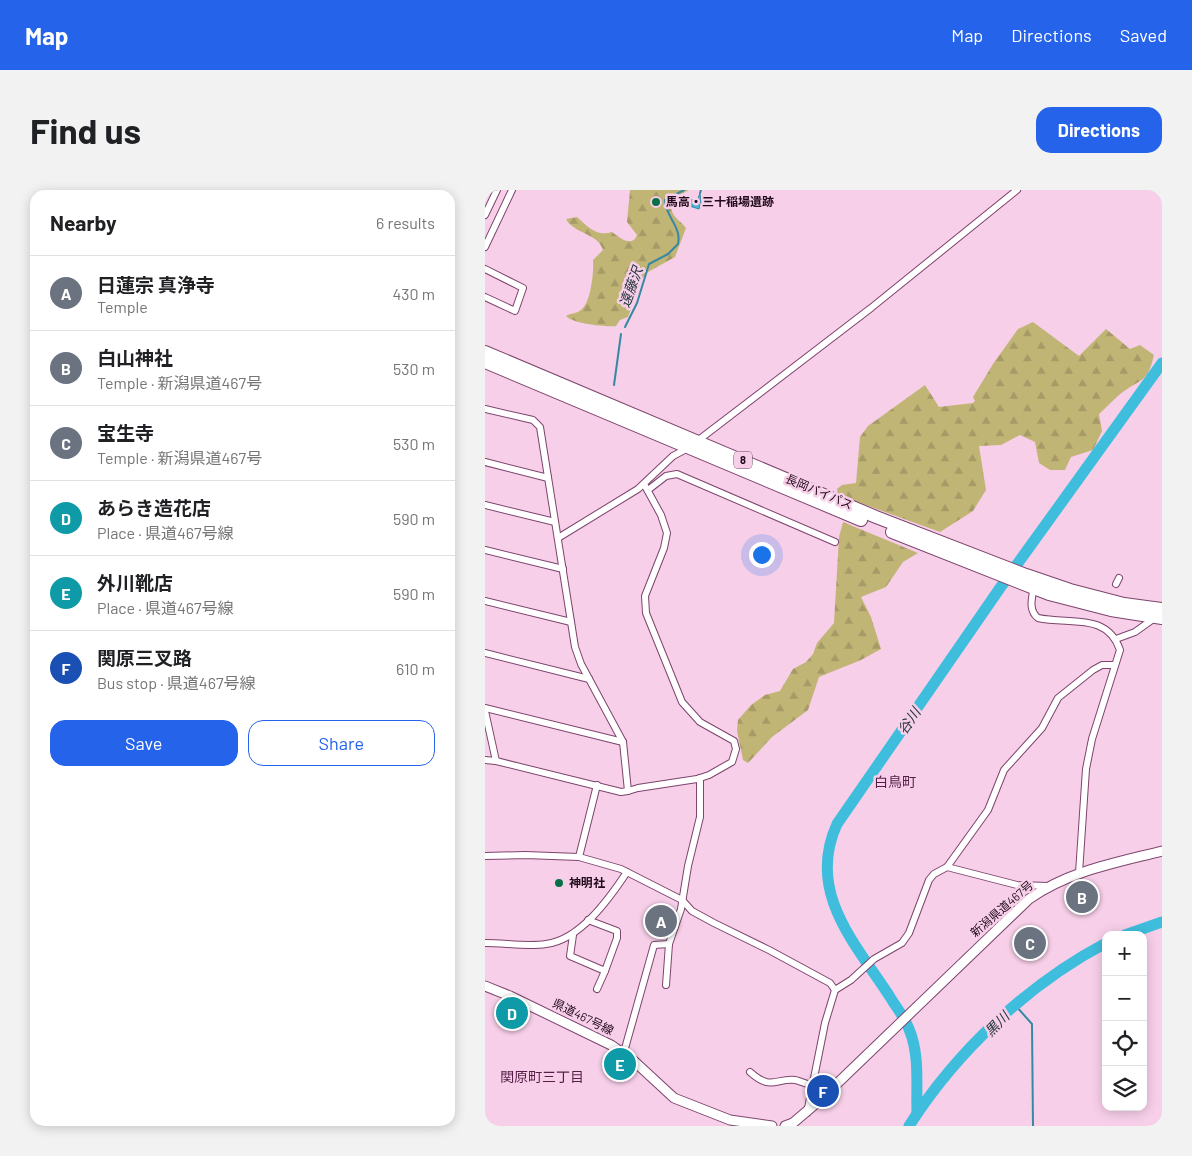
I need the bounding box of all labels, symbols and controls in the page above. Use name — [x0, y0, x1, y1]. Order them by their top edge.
text: Map — [25, 21, 68, 50]
text: Map — [951, 24, 983, 46]
text: Directions — [1011, 24, 1092, 46]
text: Saved — [1120, 24, 1167, 46]
button: Directions — [1036, 107, 1162, 153]
text: Find us — [30, 109, 141, 151]
place label: 馬高・三十稲場遺跡 — [666, 194, 774, 208]
marker: 馬高・三十稲場遺跡 — [650, 196, 662, 208]
text: Nearby — [50, 210, 116, 235]
text: 6 results — [376, 213, 435, 232]
water label: 遠藤沢 — [615, 262, 646, 309]
text: 日蓮宗 真浄寺 — [97, 273, 215, 296]
text: A — [61, 284, 71, 303]
text: 430 m — [392, 284, 435, 303]
text: Temple — [97, 297, 148, 316]
text: 白山神社 — [97, 346, 173, 369]
text: B — [61, 359, 71, 378]
text: 530 m — [393, 359, 435, 378]
text: Temple · 新潟県道467号 — [97, 373, 262, 392]
text: 宝生寺 — [97, 421, 154, 444]
text: C — [61, 434, 71, 453]
text: 530 m — [393, 434, 435, 453]
text: Temple · 新潟県道467号 — [97, 448, 262, 467]
road number: 8 — [734, 452, 752, 468]
street label: 長岡バイパス — [784, 471, 855, 512]
text: あらき造花店 — [97, 496, 211, 519]
text: D — [61, 509, 71, 528]
text: 590 m — [393, 509, 435, 528]
text: Place · 県道467号線 — [97, 523, 234, 542]
your location — [749, 542, 775, 568]
text: 外川靴店 — [97, 571, 173, 594]
text: E — [61, 584, 71, 603]
text: 590 m — [393, 584, 435, 603]
text: Place · 県道467号線 — [97, 598, 234, 617]
text: 関原三叉路 — [97, 646, 192, 669]
text: F — [62, 659, 70, 678]
text: 610 m — [396, 659, 435, 678]
text: Bus stop · 県道467号線 — [97, 673, 255, 692]
water label: 谷川 — [894, 703, 925, 737]
button: Save — [50, 720, 238, 766]
button: Share — [248, 720, 435, 766]
district label: 白鳥町 — [874, 773, 916, 790]
place label: 神明社 — [569, 875, 605, 889]
marker: 神明社 — [553, 877, 565, 889]
street label: 新潟県道467号 — [967, 877, 1036, 939]
pin: B — [1066, 878, 1098, 916]
pin: A — [645, 902, 677, 940]
pin: C — [1014, 924, 1046, 962]
map controls — [1102, 931, 1147, 1111]
button: + — [1102, 931, 1147, 976]
button: − — [1102, 976, 1147, 1021]
pin: D — [496, 994, 528, 1032]
street label: 県道467号線 — [550, 995, 616, 1037]
water label: 黒川 — [981, 1006, 1014, 1040]
button: locate — [1102, 1021, 1147, 1066]
pin: E — [604, 1045, 636, 1083]
button: layers — [1102, 1066, 1147, 1111]
district label: 関原町三丁目 — [500, 1068, 584, 1085]
pin: F — [807, 1072, 839, 1110]

